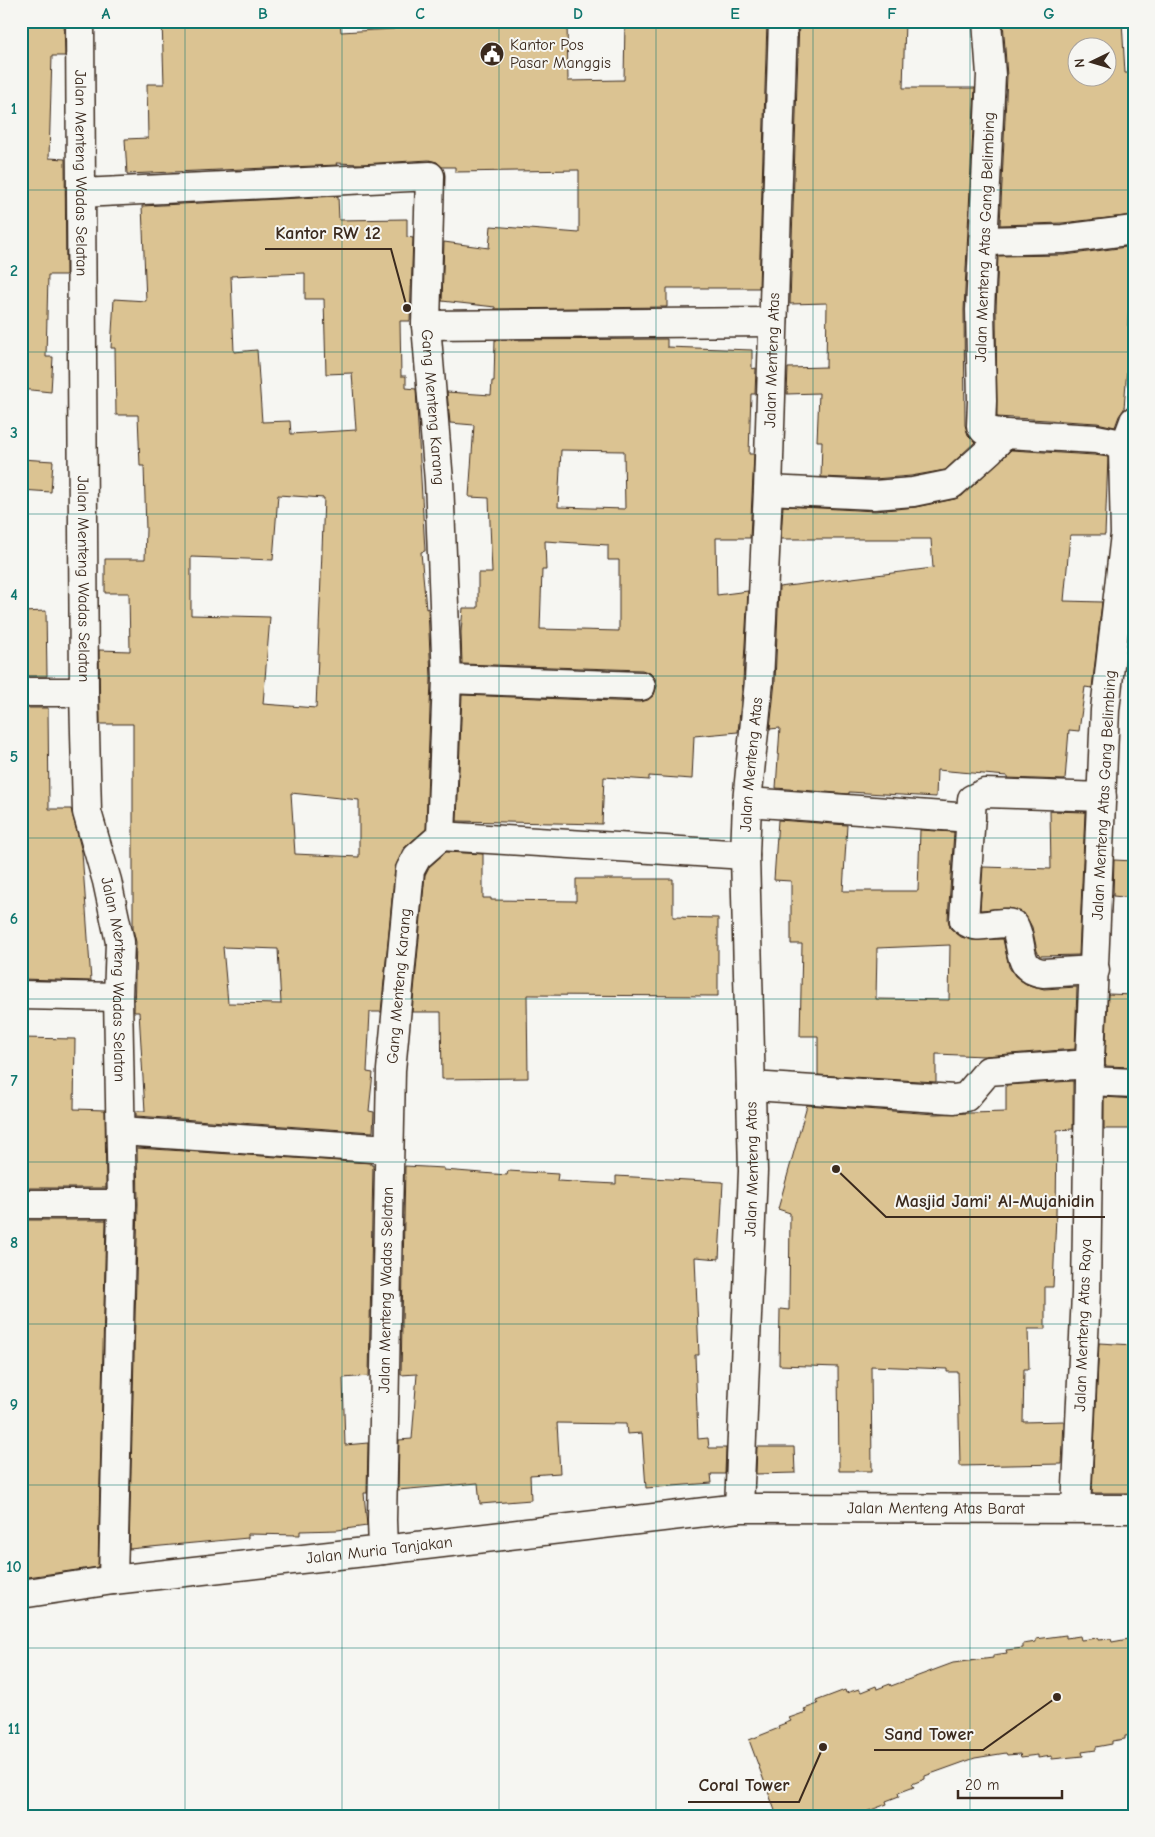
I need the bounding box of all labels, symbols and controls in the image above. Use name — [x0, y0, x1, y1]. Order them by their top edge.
text: A — [102, 5, 111, 23]
text: B — [258, 5, 268, 23]
text: C — [415, 5, 425, 23]
text: D — [573, 5, 583, 23]
text: E — [730, 5, 740, 23]
text: F — [887, 5, 897, 23]
text: G — [1043, 5, 1055, 23]
place label: Kantor Pos Pasar Manggis — [510, 36, 611, 72]
north arrow — [1068, 38, 1118, 88]
public building icon: Kantor Pos Pasar Manggis — [479, 41, 505, 67]
text: N — [1071, 58, 1088, 68]
street label: Jalan Menteng Wadas Selatan — [71, 70, 91, 276]
text: 1 — [11, 100, 17, 118]
street label: Jalan Menteng Atas Gang Belimbing — [972, 112, 998, 362]
callout: Kantor RW 12 — [265, 216, 391, 249]
text: Kantor RW 12 — [275, 223, 381, 244]
text: 2 — [10, 262, 18, 280]
street label: Jalan Menteng Atas — [761, 292, 783, 428]
street label: Gang Menteng Karang — [417, 329, 448, 486]
text: 3 — [10, 424, 18, 442]
street label: Jalan Menteng Wadas Selatan — [74, 476, 93, 682]
text: 4 — [10, 586, 18, 604]
street label: Jalan Menteng Atas Gang Belimbing — [1088, 669, 1120, 921]
street label: Jalan Menteng Atas — [737, 696, 766, 832]
text: 5 — [10, 748, 18, 766]
street label: Jalan Menteng Wadas Selatan — [97, 875, 129, 1082]
street label: Gang Menteng Karang — [383, 907, 415, 1065]
text: 6 — [10, 910, 18, 928]
text: 7 — [10, 1072, 18, 1090]
street label: Jalan Menteng Atas — [741, 1101, 762, 1237]
callout: Masjid Jami' Al-Mujahidin — [886, 1184, 1105, 1217]
street label: Jalan Menteng Wadas Selatan — [375, 1187, 397, 1393]
text: Masjid Jami' Al-Mujahidin — [895, 1191, 1095, 1212]
text: 8 — [10, 1234, 18, 1252]
street label: Jalan Menteng Atas Raya — [1071, 1238, 1095, 1412]
text: 9 — [10, 1396, 18, 1414]
street label: Jalan Menteng Atas Barat — [847, 1499, 1025, 1518]
street label: Jalan Muria Tanjakan — [305, 1533, 454, 1567]
text: 10 — [6, 1558, 22, 1576]
callout: Sand Tower — [874, 1717, 983, 1750]
text: 11 — [8, 1720, 20, 1738]
text: Sand Tower — [884, 1724, 974, 1745]
scale bar — [958, 1767, 1061, 1799]
callout: Coral Tower — [688, 1769, 799, 1802]
text: Coral Tower — [698, 1775, 790, 1796]
text: 20 m — [965, 1776, 999, 1794]

